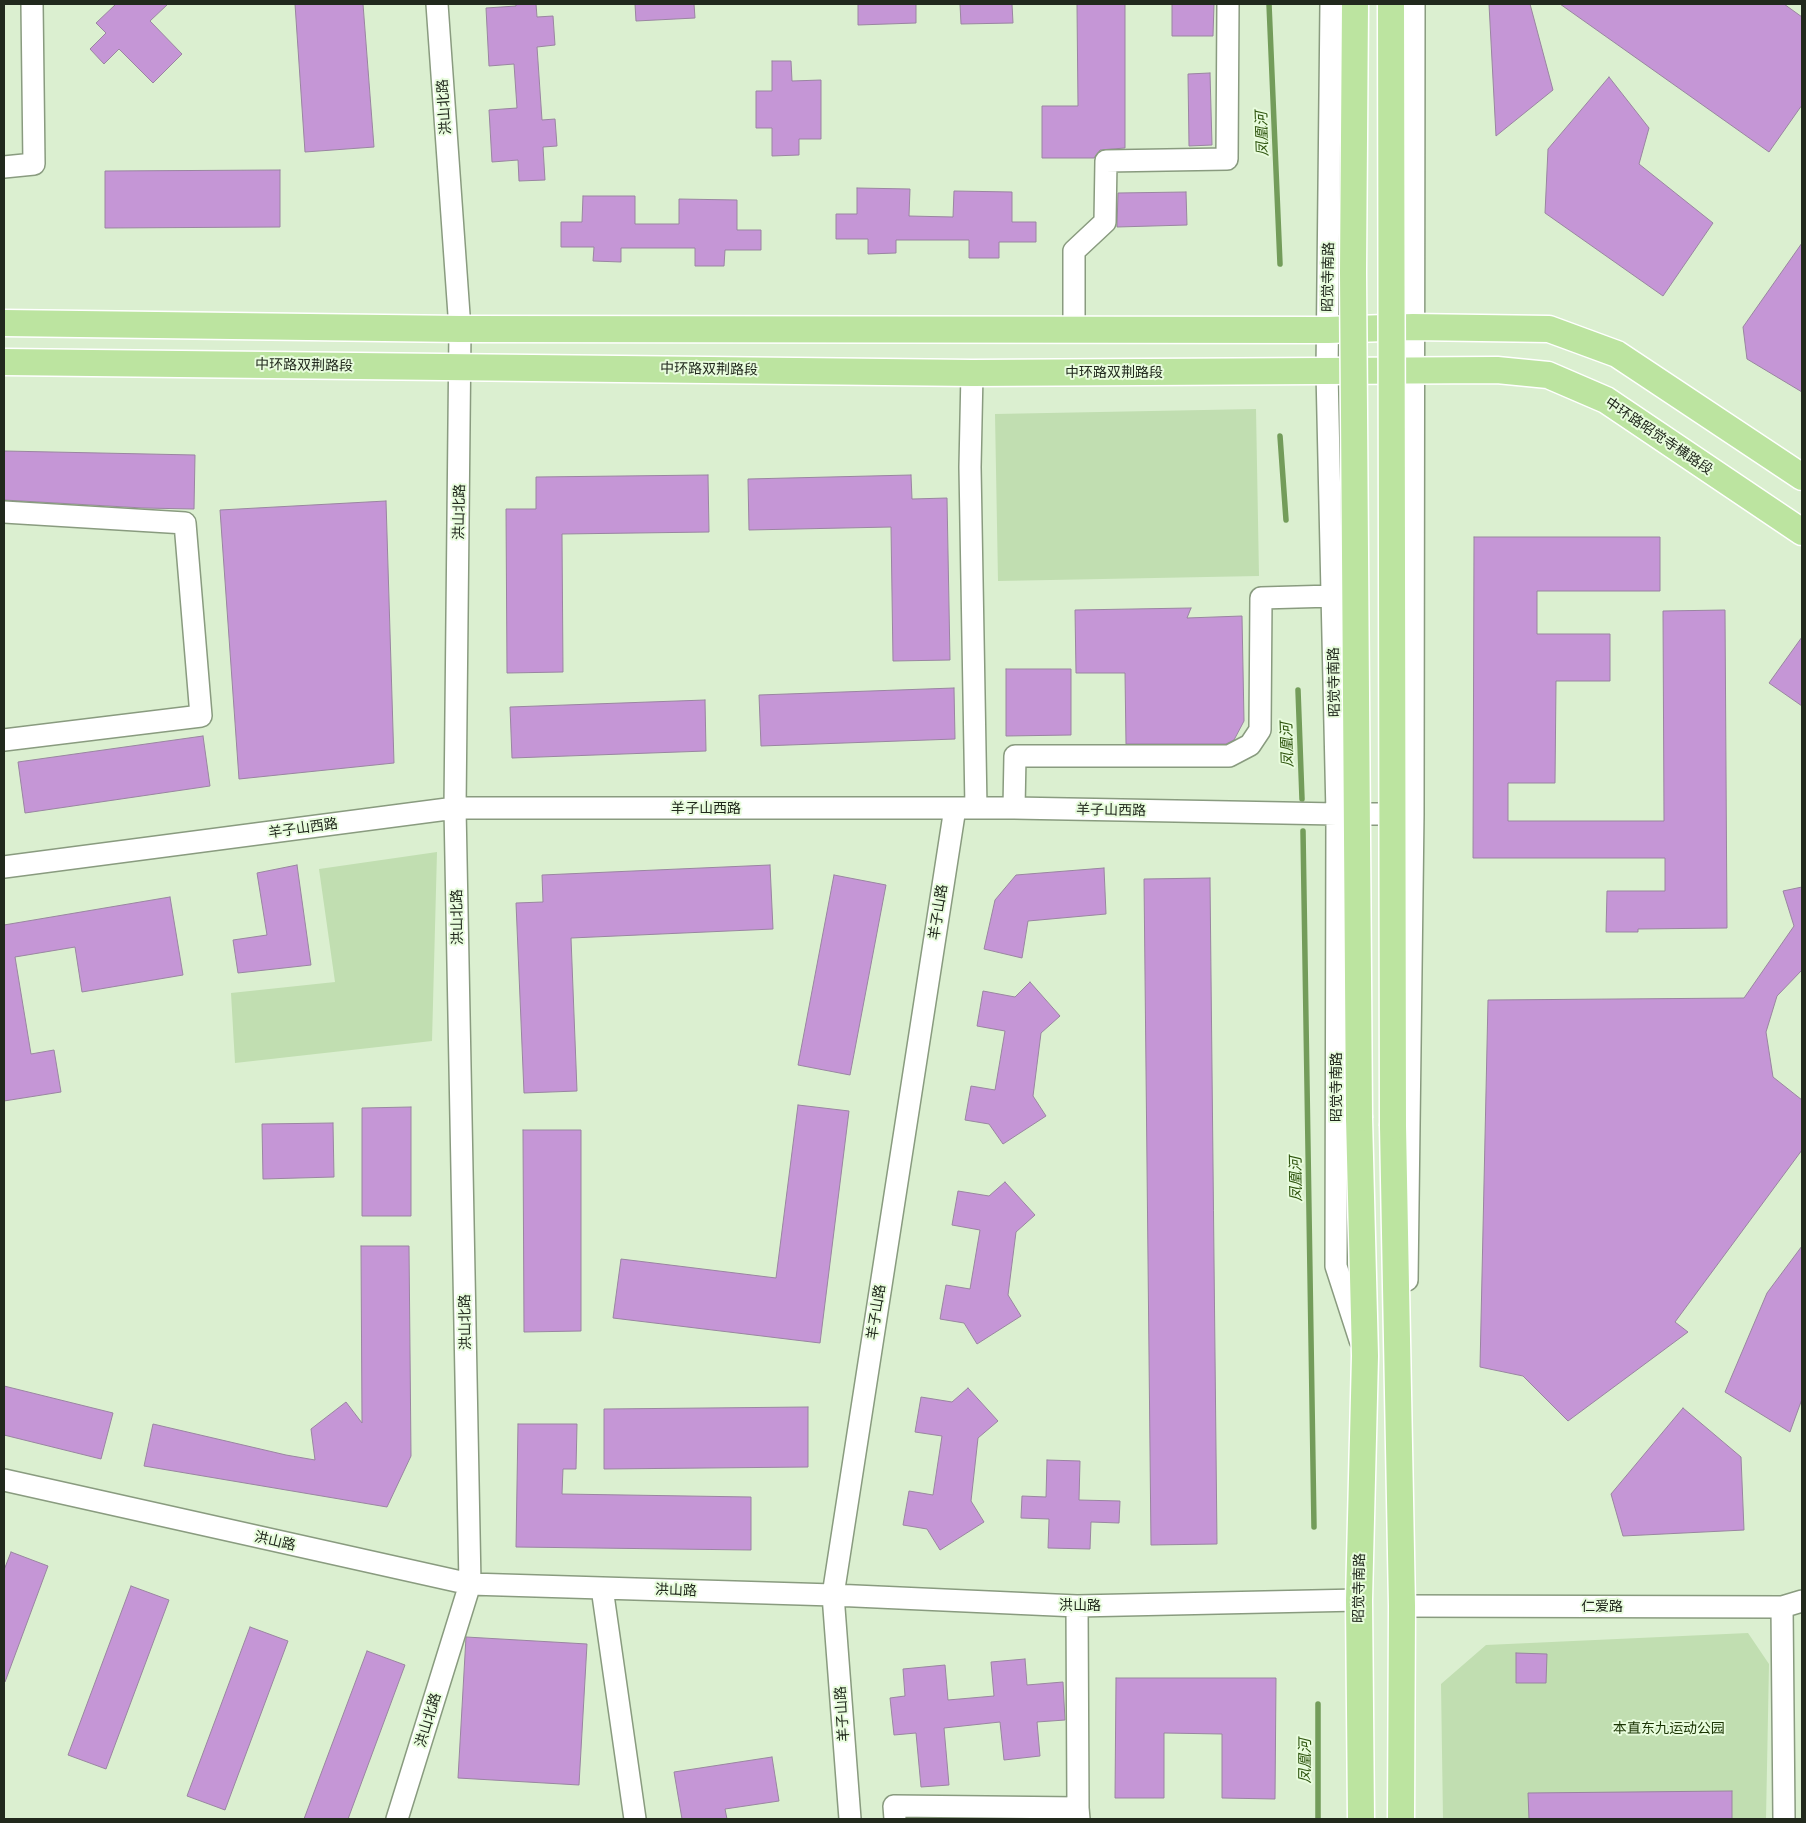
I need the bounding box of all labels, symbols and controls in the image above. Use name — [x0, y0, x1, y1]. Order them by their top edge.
street label: 洪山北路 — [434, 78, 454, 136]
water label: 凤凰河 — [1252, 111, 1272, 157]
street label: 昭觉寺南路 — [1319, 242, 1337, 312]
street label: 中环路双荆路段 — [255, 356, 353, 374]
street label: 中环路双荆路段 — [660, 360, 758, 378]
street label: 中环路双荆路段 — [1065, 364, 1163, 380]
street label: 中环路昭觉寺横路段 — [1602, 394, 1716, 478]
street label: 洪山北路 — [450, 484, 468, 540]
street label: 昭觉寺南路 — [1325, 647, 1343, 717]
water label: 凤凰河 — [1277, 722, 1297, 768]
street label: 羊子山西路 — [671, 800, 741, 816]
street label: 羊子山西路 — [1076, 801, 1146, 819]
street label: 羊子山西路 — [267, 815, 339, 841]
street label: 羊子山路 — [925, 883, 951, 941]
street label: 洪山北路 — [448, 889, 466, 945]
street label: 昭觉寺南路 — [1328, 1052, 1344, 1122]
water label: 凤凰河 — [1287, 1156, 1305, 1202]
street label: 羊子山路 — [863, 1283, 889, 1341]
street label: 洪山北路 — [456, 1294, 474, 1350]
street label: 洪山路 — [253, 1528, 297, 1554]
street label: 昭觉寺南路 — [1350, 1553, 1368, 1623]
street label: 洪山路 — [655, 1581, 697, 1599]
street label: 洪山路 — [1059, 1597, 1101, 1613]
street label: 仁爱路 — [1581, 1598, 1623, 1614]
street label: 羊子山路 — [832, 1685, 852, 1743]
street label: 洪山北路 — [412, 1691, 444, 1749]
park label: 本直东九运动公园 — [1613, 1720, 1725, 1736]
water label: 凤凰河 — [1296, 1739, 1314, 1783]

